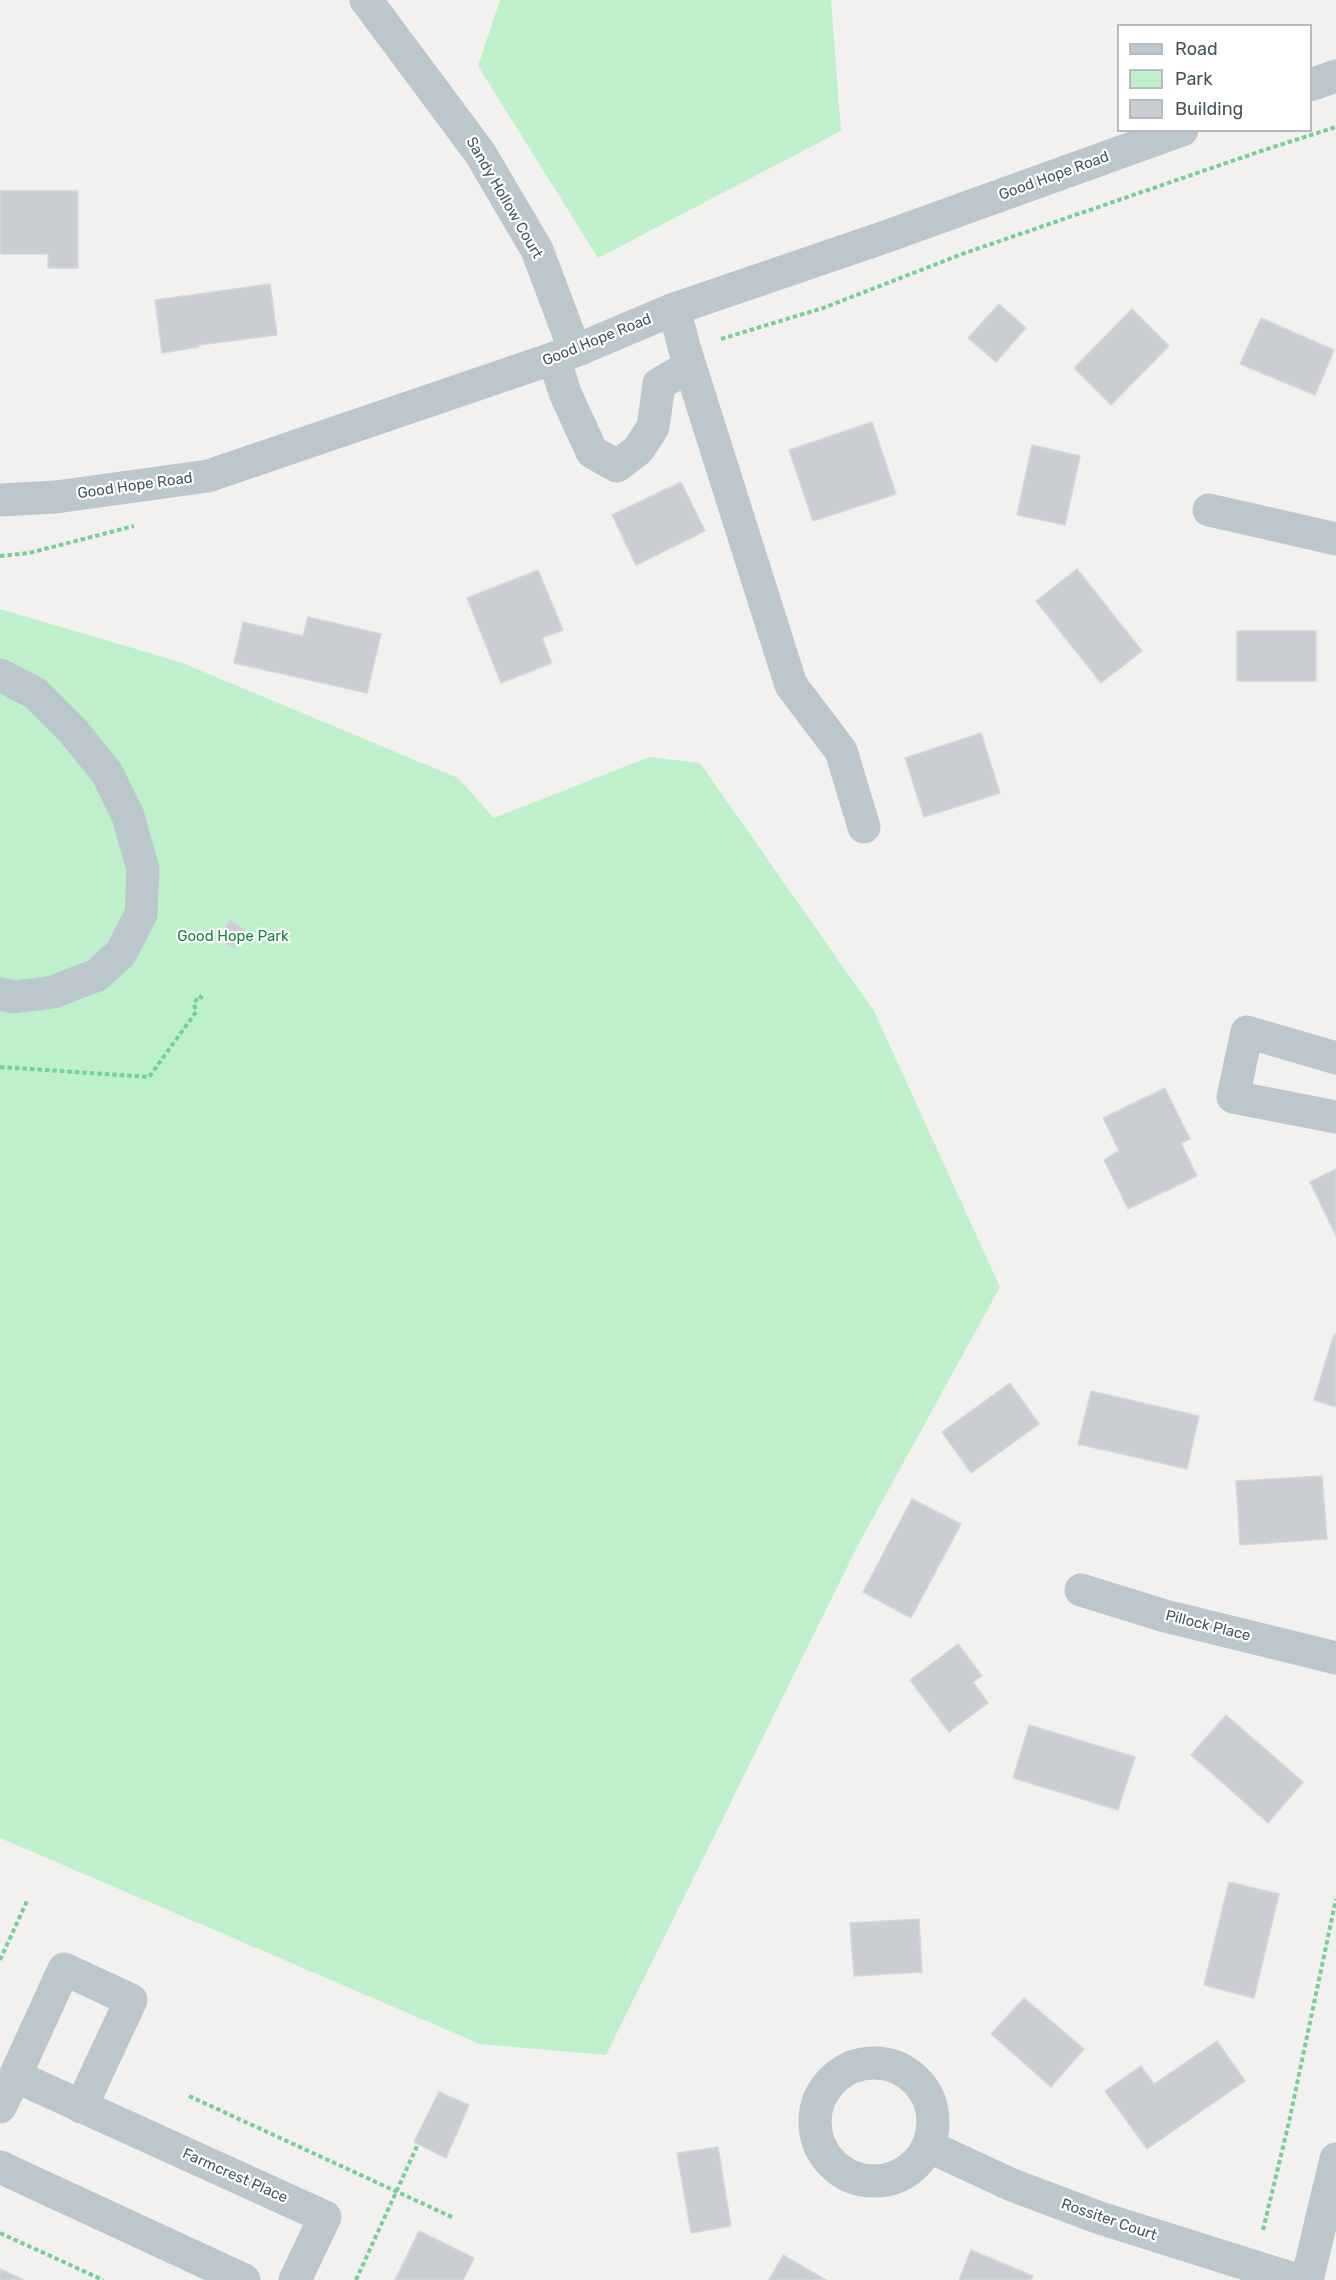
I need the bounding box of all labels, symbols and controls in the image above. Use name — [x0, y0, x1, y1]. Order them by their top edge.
legend — [1117, 24, 1312, 132]
text: Road — [1175, 38, 1218, 60]
text: Park — [1175, 68, 1212, 90]
text: Building — [1175, 98, 1243, 120]
street label: Sandy Hollow Court — [462, 134, 546, 262]
street label: Good Hope Road — [996, 148, 1112, 204]
street label: Good Hope Road — [540, 310, 654, 370]
street label: Good Hope Road — [76, 469, 194, 503]
park label: Good Hope Park — [177, 928, 289, 946]
street label: Pillock Place — [1164, 1607, 1252, 1645]
street label: Farmcrest Place — [180, 2145, 290, 2207]
street label: Rossiter Court — [1059, 2195, 1159, 2245]

